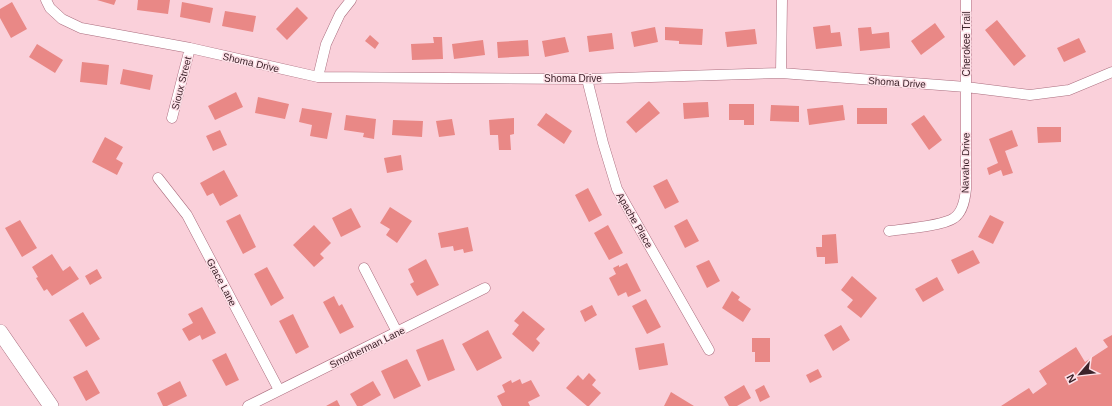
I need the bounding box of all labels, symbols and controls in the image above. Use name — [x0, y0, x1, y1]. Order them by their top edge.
street label: Cherokee Trail — [961, 11, 972, 77]
street label: Shoma Drive — [221, 51, 281, 74]
street label: Sioux Street — [170, 55, 193, 111]
street label: Shoma Drive — [544, 73, 602, 84]
street label: Shoma Drive — [868, 75, 927, 90]
street label: Navaho Drive — [959, 132, 972, 193]
street label: Apache Place — [614, 191, 655, 250]
street label: Grace Lane — [204, 257, 239, 308]
street label: Smotherman Lane — [328, 324, 407, 370]
north arrow — [1060, 354, 1100, 394]
text: N — [1064, 372, 1078, 385]

